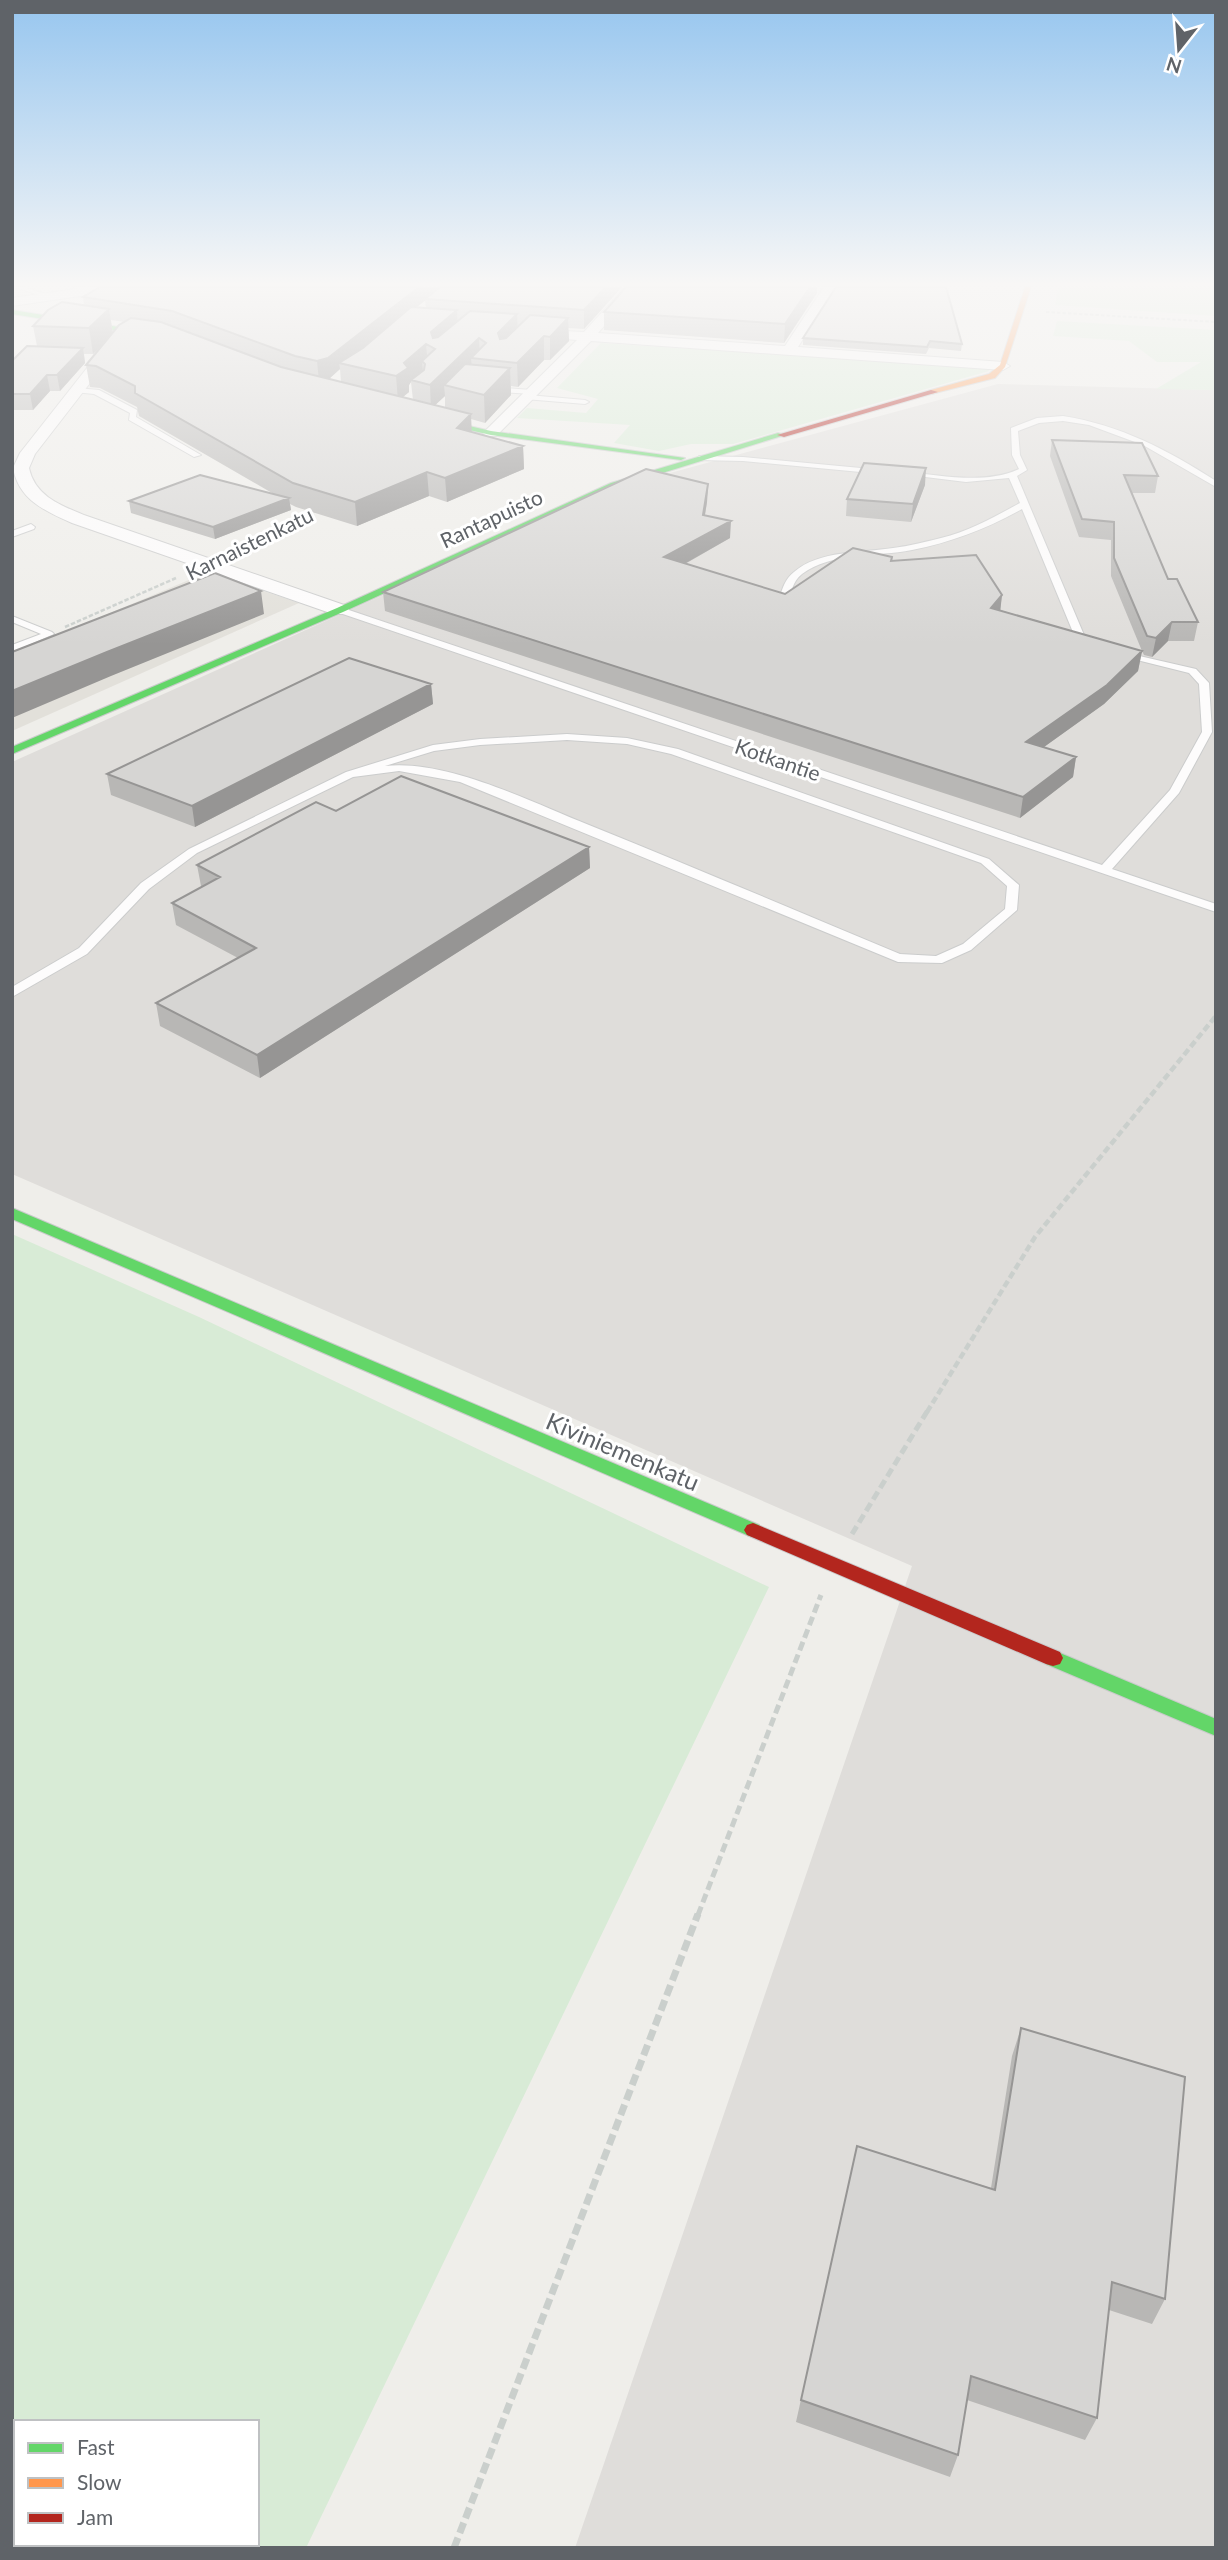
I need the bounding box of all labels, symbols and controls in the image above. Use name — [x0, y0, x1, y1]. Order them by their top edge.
north arrow — [1144, 14, 1214, 84]
text: N — [1164, 53, 1184, 79]
street label: Rantapuisto — [436, 483, 546, 553]
street label: Karnaistenkatu — [181, 501, 317, 585]
street label: Kotkantie — [732, 733, 824, 785]
street label: Kiviniemenkatu — [542, 1406, 704, 1496]
legend — [14, 2420, 259, 2546]
text: Fast — [77, 2434, 115, 2459]
text: Slow — [77, 2469, 122, 2494]
text: Jam — [77, 2504, 113, 2529]

